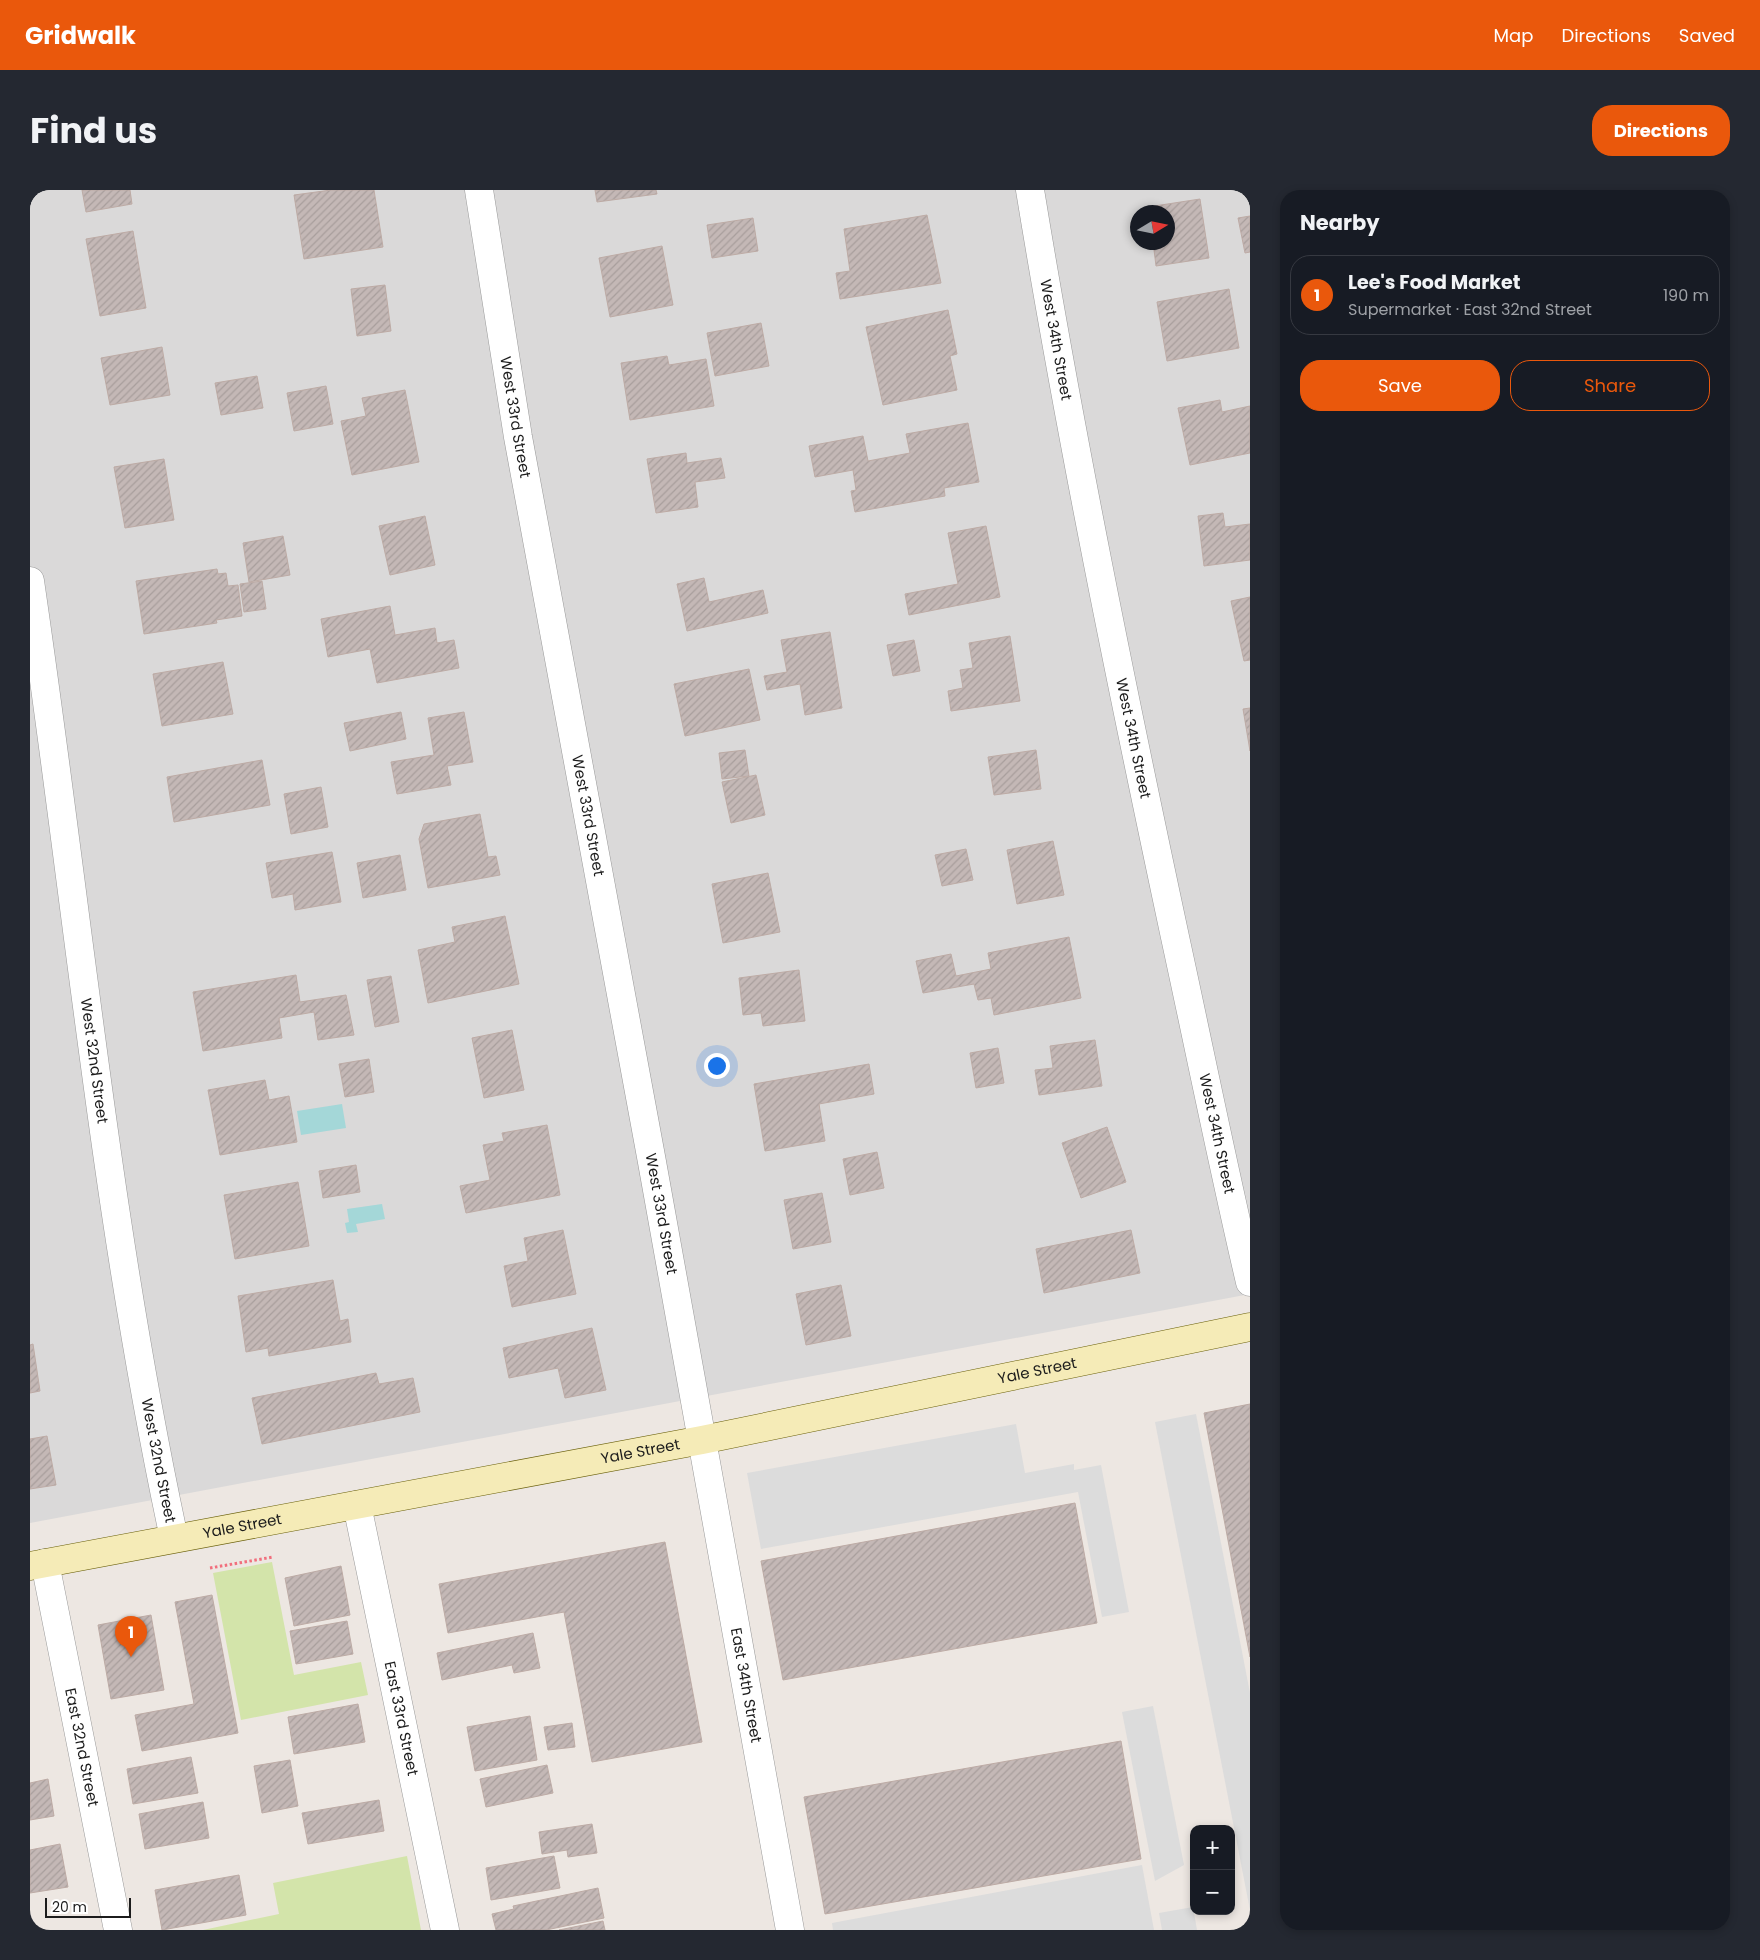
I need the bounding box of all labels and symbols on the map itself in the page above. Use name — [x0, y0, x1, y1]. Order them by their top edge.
north arrow — [1130, 205, 1175, 250]
street label: West 34th Street — [1035, 278, 1078, 402]
street label: West 33rd Street — [495, 355, 536, 479]
street label: West 34th Street — [1111, 676, 1156, 800]
street label: West 33rd Street — [567, 753, 610, 878]
street label: West 32nd Street — [76, 997, 114, 1125]
your location — [704, 1053, 730, 1079]
street label: West 34th Street — [1194, 1071, 1241, 1196]
street label: West 33rd Street — [641, 1151, 683, 1276]
street label: Yale Street — [996, 1352, 1078, 1389]
street label: West 32nd Street — [137, 1396, 181, 1525]
street label: Yale Street — [599, 1433, 681, 1469]
street label: Yale Street — [201, 1508, 283, 1543]
pin: 1 — [115, 1616, 147, 1657]
street label: East 34th Street — [726, 1626, 767, 1744]
street label: East 33rd Street — [380, 1659, 424, 1778]
street label: East 32nd Street — [60, 1686, 104, 1808]
scale bar — [45, 1895, 131, 1918]

